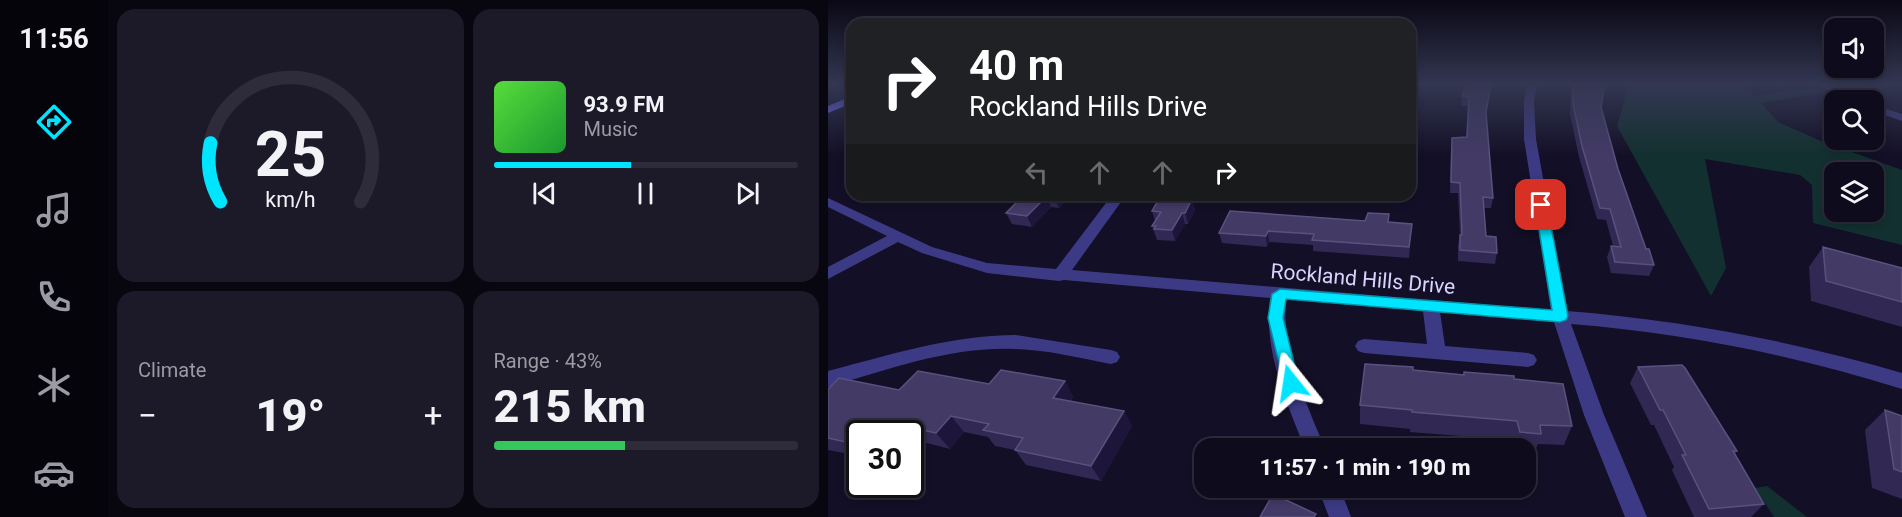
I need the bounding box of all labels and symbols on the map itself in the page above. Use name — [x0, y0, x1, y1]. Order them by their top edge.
pin — [1515, 179, 1566, 230]
street label: Rockland Hills Drive — [1270, 259, 1456, 299]
position arrow — [1259, 351, 1323, 415]
speed limit sign: 30 — [846, 420, 924, 498]

